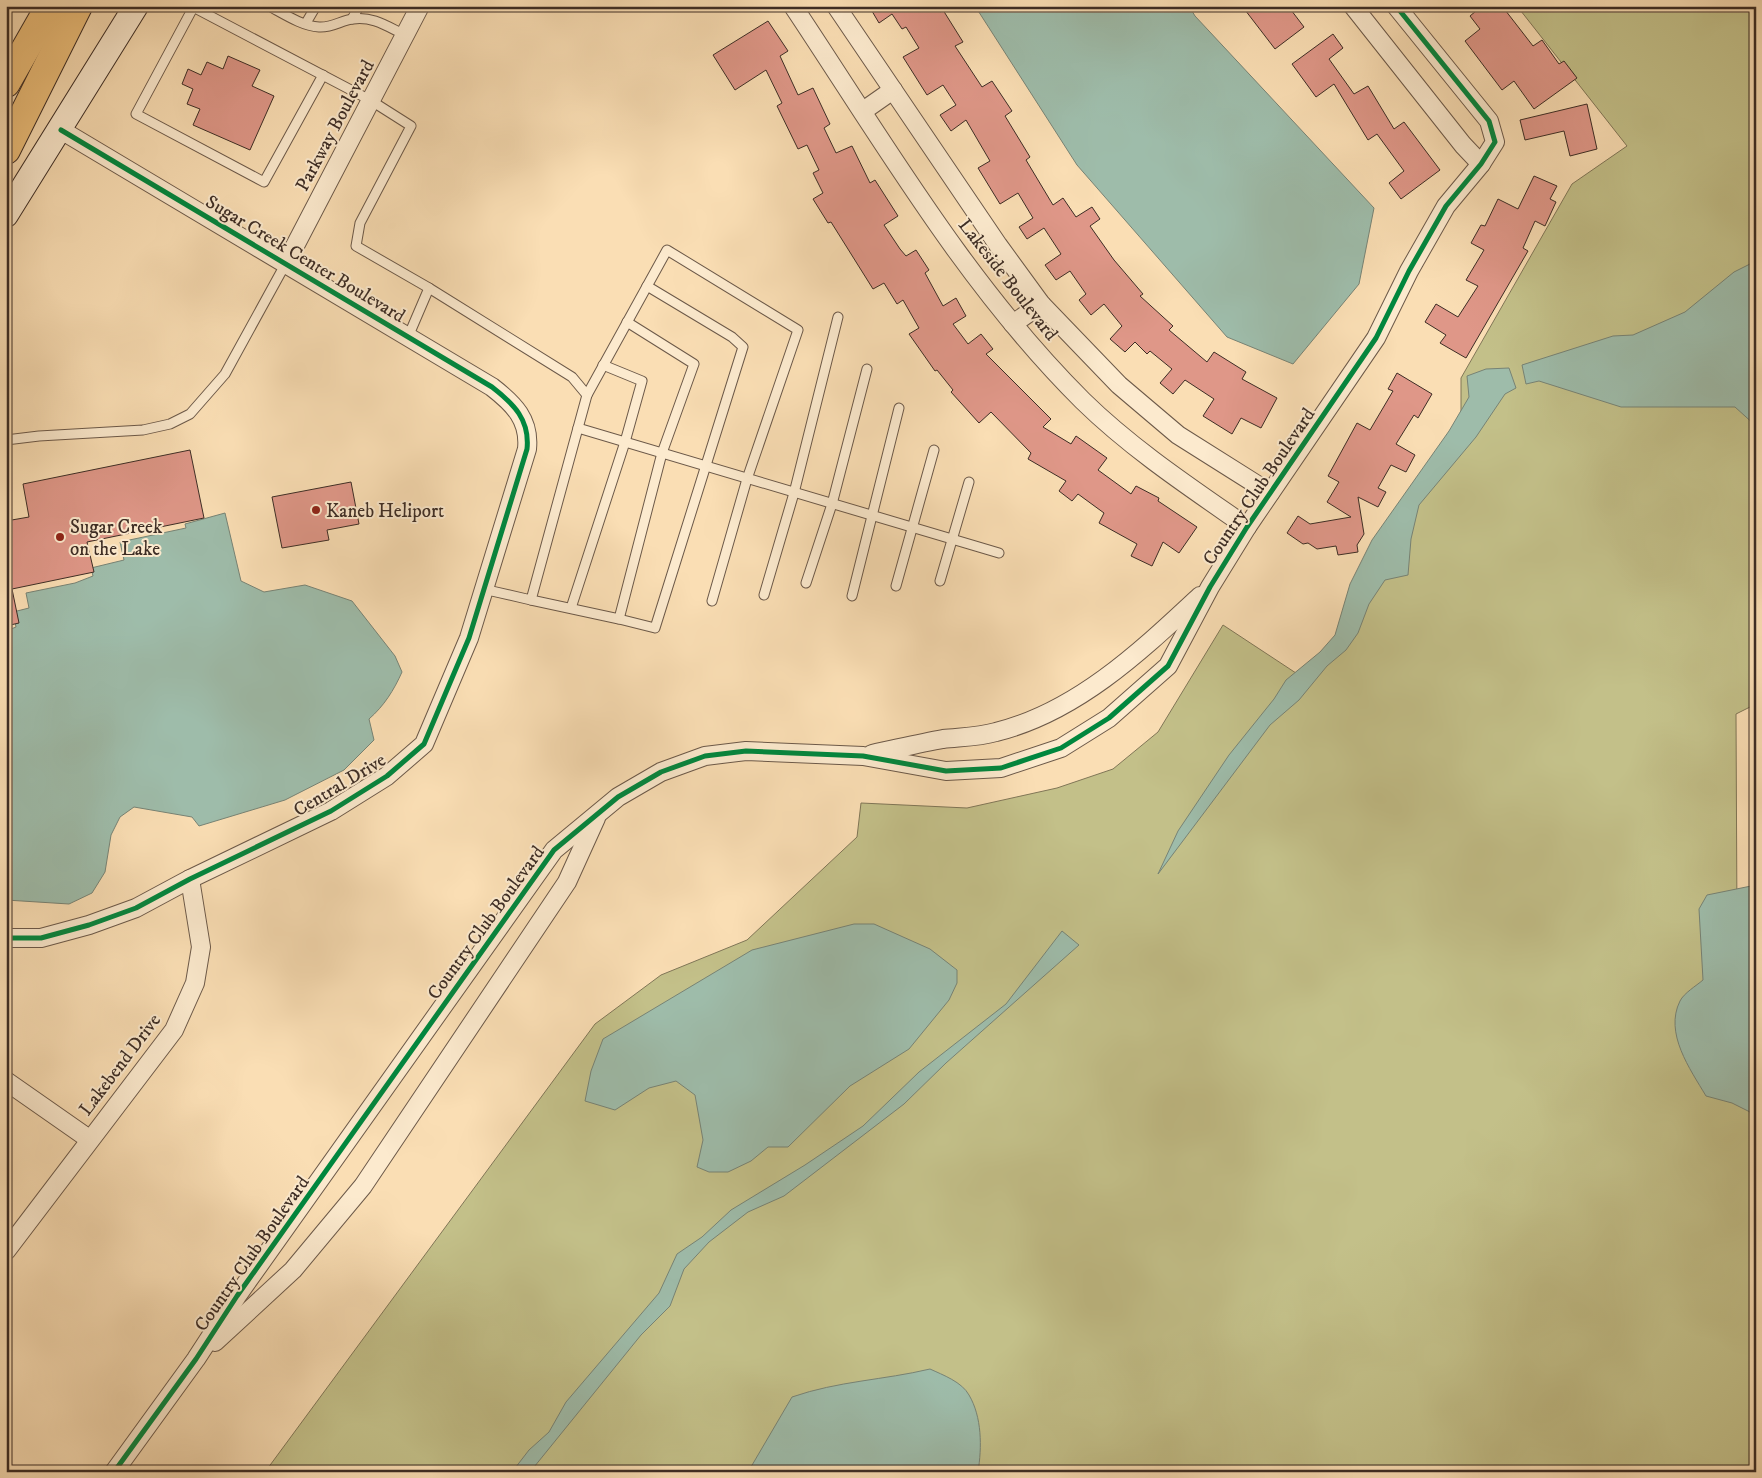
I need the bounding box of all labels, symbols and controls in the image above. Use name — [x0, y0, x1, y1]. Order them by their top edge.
street label: Parkway Boulevard — [291, 56, 380, 195]
street label: Sugar Creek Center Boulevard — [201, 191, 410, 328]
street label: Lakeside Boulevard — [953, 214, 1063, 346]
street label: Country Club Boulevard — [1198, 404, 1321, 570]
place label: Kaneb Heliport — [326, 500, 444, 523]
marker: Kaneb Heliport — [310, 504, 322, 516]
place label: Sugar Creek on the Lake — [70, 516, 163, 561]
marker: Sugar Creek on the Lake — [54, 531, 66, 543]
street label: Central Drive — [289, 749, 390, 822]
street label: Country Club Boulevard — [423, 841, 550, 1004]
street label: Lakebend Drive — [74, 1009, 166, 1120]
street label: Country Club Boulevard — [190, 1171, 315, 1336]

